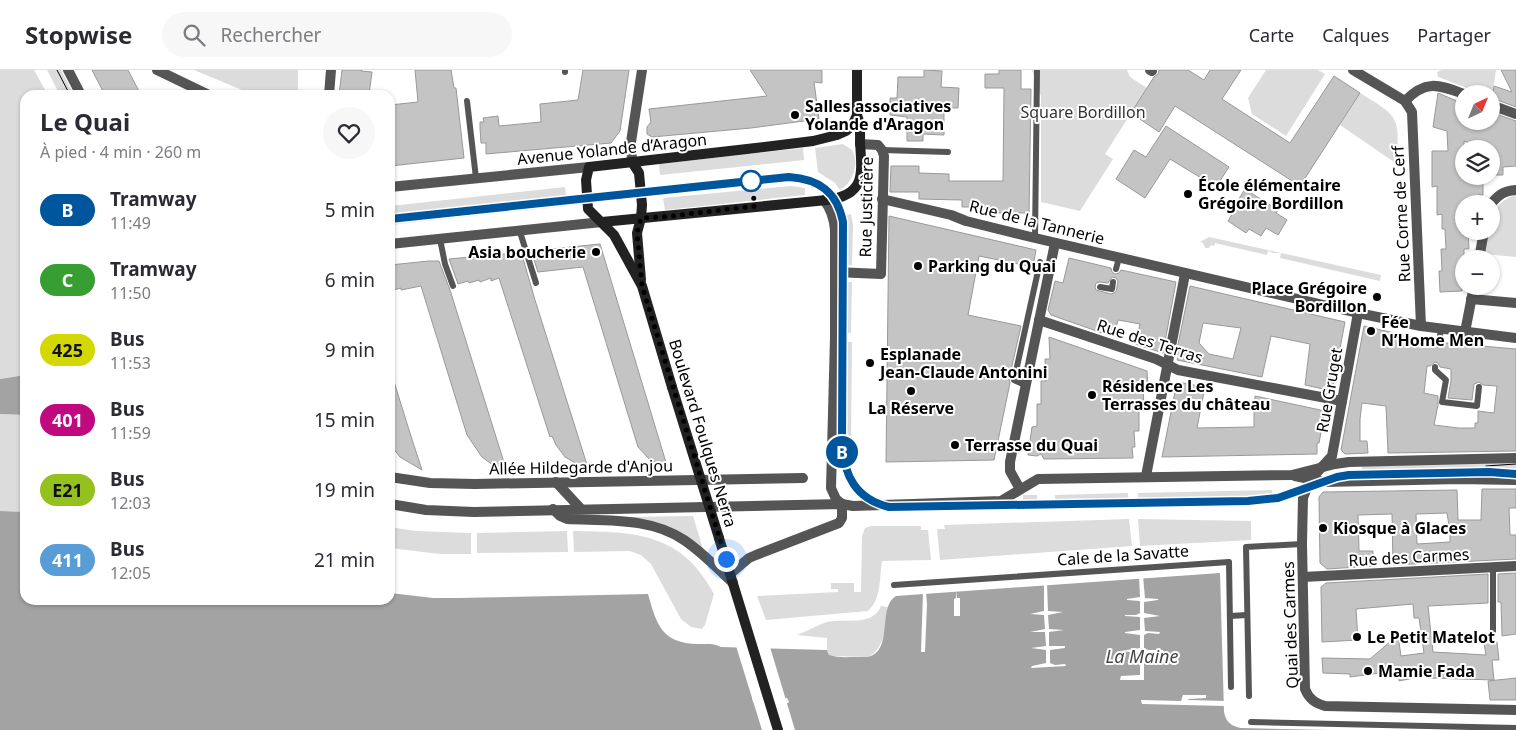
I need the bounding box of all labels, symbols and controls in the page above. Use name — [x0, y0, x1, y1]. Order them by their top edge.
search box — [162, 12, 512, 57]
text: Stopwise — [25, 18, 132, 51]
icon: search — [180, 21, 208, 49]
text: Rechercher — [220, 22, 321, 48]
text: Carte — [1249, 23, 1294, 47]
text: Calques — [1322, 23, 1389, 47]
text: Partager — [1417, 23, 1491, 47]
north arrow — [1455, 85, 1500, 130]
map controls — [1455, 85, 1500, 295]
place label: Salles associatives Yolande d'Aragon — [805, 95, 951, 135]
park label: Square Bordillon — [1020, 101, 1146, 123]
text: Le Quai — [40, 105, 130, 138]
button: heart — [323, 107, 375, 159]
marker: Salles associatives Yolande d'Aragon — [789, 109, 801, 121]
street label: Avenue Yolande d’Aragon — [516, 128, 708, 170]
button: layers — [1455, 140, 1500, 185]
text: À pied · 4 min · 260 m — [40, 141, 201, 163]
street label: Rue Corne de Cerf — [1386, 144, 1416, 283]
street label: Rue Justicière — [854, 156, 878, 258]
unlabelled marker — [740, 170, 762, 192]
place label: École élémentaire Grégoire Bordillon — [1198, 174, 1344, 214]
text: Tramway — [110, 186, 197, 212]
marker: École élémentaire Grégoire Bordillon — [1182, 188, 1194, 200]
street label: Rue de la Tannerie — [967, 195, 1107, 249]
button: + — [1455, 195, 1500, 240]
text: 5 min — [325, 197, 375, 223]
text: B — [62, 198, 73, 222]
text: 11:49 — [110, 212, 151, 234]
place label: Asia boucherie — [468, 241, 586, 263]
marker: Asia boucherie — [590, 246, 602, 258]
button: − — [1455, 250, 1500, 295]
place label: Parking du Quai — [928, 255, 1056, 277]
text: Tramway — [110, 256, 197, 282]
marker: Parking du Quai — [912, 260, 924, 272]
text: 6 min — [325, 267, 375, 293]
text: C — [62, 268, 73, 292]
place label: Place Grégoire Bordillon — [1251, 277, 1367, 317]
text: 11:50 — [110, 282, 151, 304]
marker: Place Grégoire Bordillon — [1371, 291, 1383, 303]
place label: Fée N’Home Men — [1381, 311, 1484, 351]
street label: Rue des Terras — [1094, 314, 1206, 368]
marker: Fée N’Home Men — [1365, 325, 1377, 337]
text: Bus — [110, 326, 145, 352]
street label: Boulevard Foulques Nerra — [664, 336, 742, 530]
text: 9 min — [325, 337, 375, 363]
text: 425 — [52, 338, 83, 362]
place label: Esplanade Jean-Claude Antonini — [878, 343, 1048, 383]
street label: Rue Gruget — [1311, 346, 1347, 434]
text: 11:53 — [110, 352, 151, 374]
marker: Esplanade Jean-Claude Antonini — [864, 357, 876, 369]
place label: Résidence Les Terrasses du château — [1102, 375, 1270, 415]
marker: La Réserve — [905, 385, 917, 397]
marker: Résidence Les Terrasses du château — [1086, 389, 1098, 401]
text: Bus — [110, 396, 145, 422]
place label: La Réserve — [868, 397, 954, 419]
text: 15 min — [314, 407, 375, 433]
text: 401 — [52, 408, 83, 432]
text: 11:59 — [110, 422, 151, 444]
place label: Terrasse du Quai — [965, 434, 1098, 456]
line badge: B — [826, 436, 858, 468]
marker: Terrasse du Quai — [949, 439, 961, 451]
text: B — [836, 440, 848, 464]
street label: Allée Hildegarde d'Anjou — [489, 454, 673, 480]
text: Bus — [110, 466, 145, 492]
text: 19 min — [314, 477, 375, 503]
text: E21 — [52, 478, 83, 502]
text: 12:03 — [110, 492, 151, 514]
place label: Kiosque à Glaces — [1333, 517, 1466, 539]
marker: Kiosque à Glaces — [1317, 522, 1329, 534]
text: Bus — [110, 536, 145, 562]
street label: Cale de la Savatte — [1056, 539, 1190, 571]
street label: Rue des Carmes — [1348, 543, 1470, 571]
text: 21 min — [314, 547, 375, 573]
your location — [714, 547, 739, 572]
text: 411 — [52, 548, 83, 572]
street label: Quai des Carmes — [1277, 561, 1303, 689]
text: 12:05 — [110, 562, 151, 584]
place label: Le Petit Matelot — [1367, 626, 1495, 648]
marker: Le Petit Matelot — [1351, 631, 1363, 643]
water label: La Maine — [1106, 644, 1178, 668]
place label: Mamie Fada — [1378, 660, 1475, 682]
marker: Mamie Fada — [1362, 665, 1374, 677]

